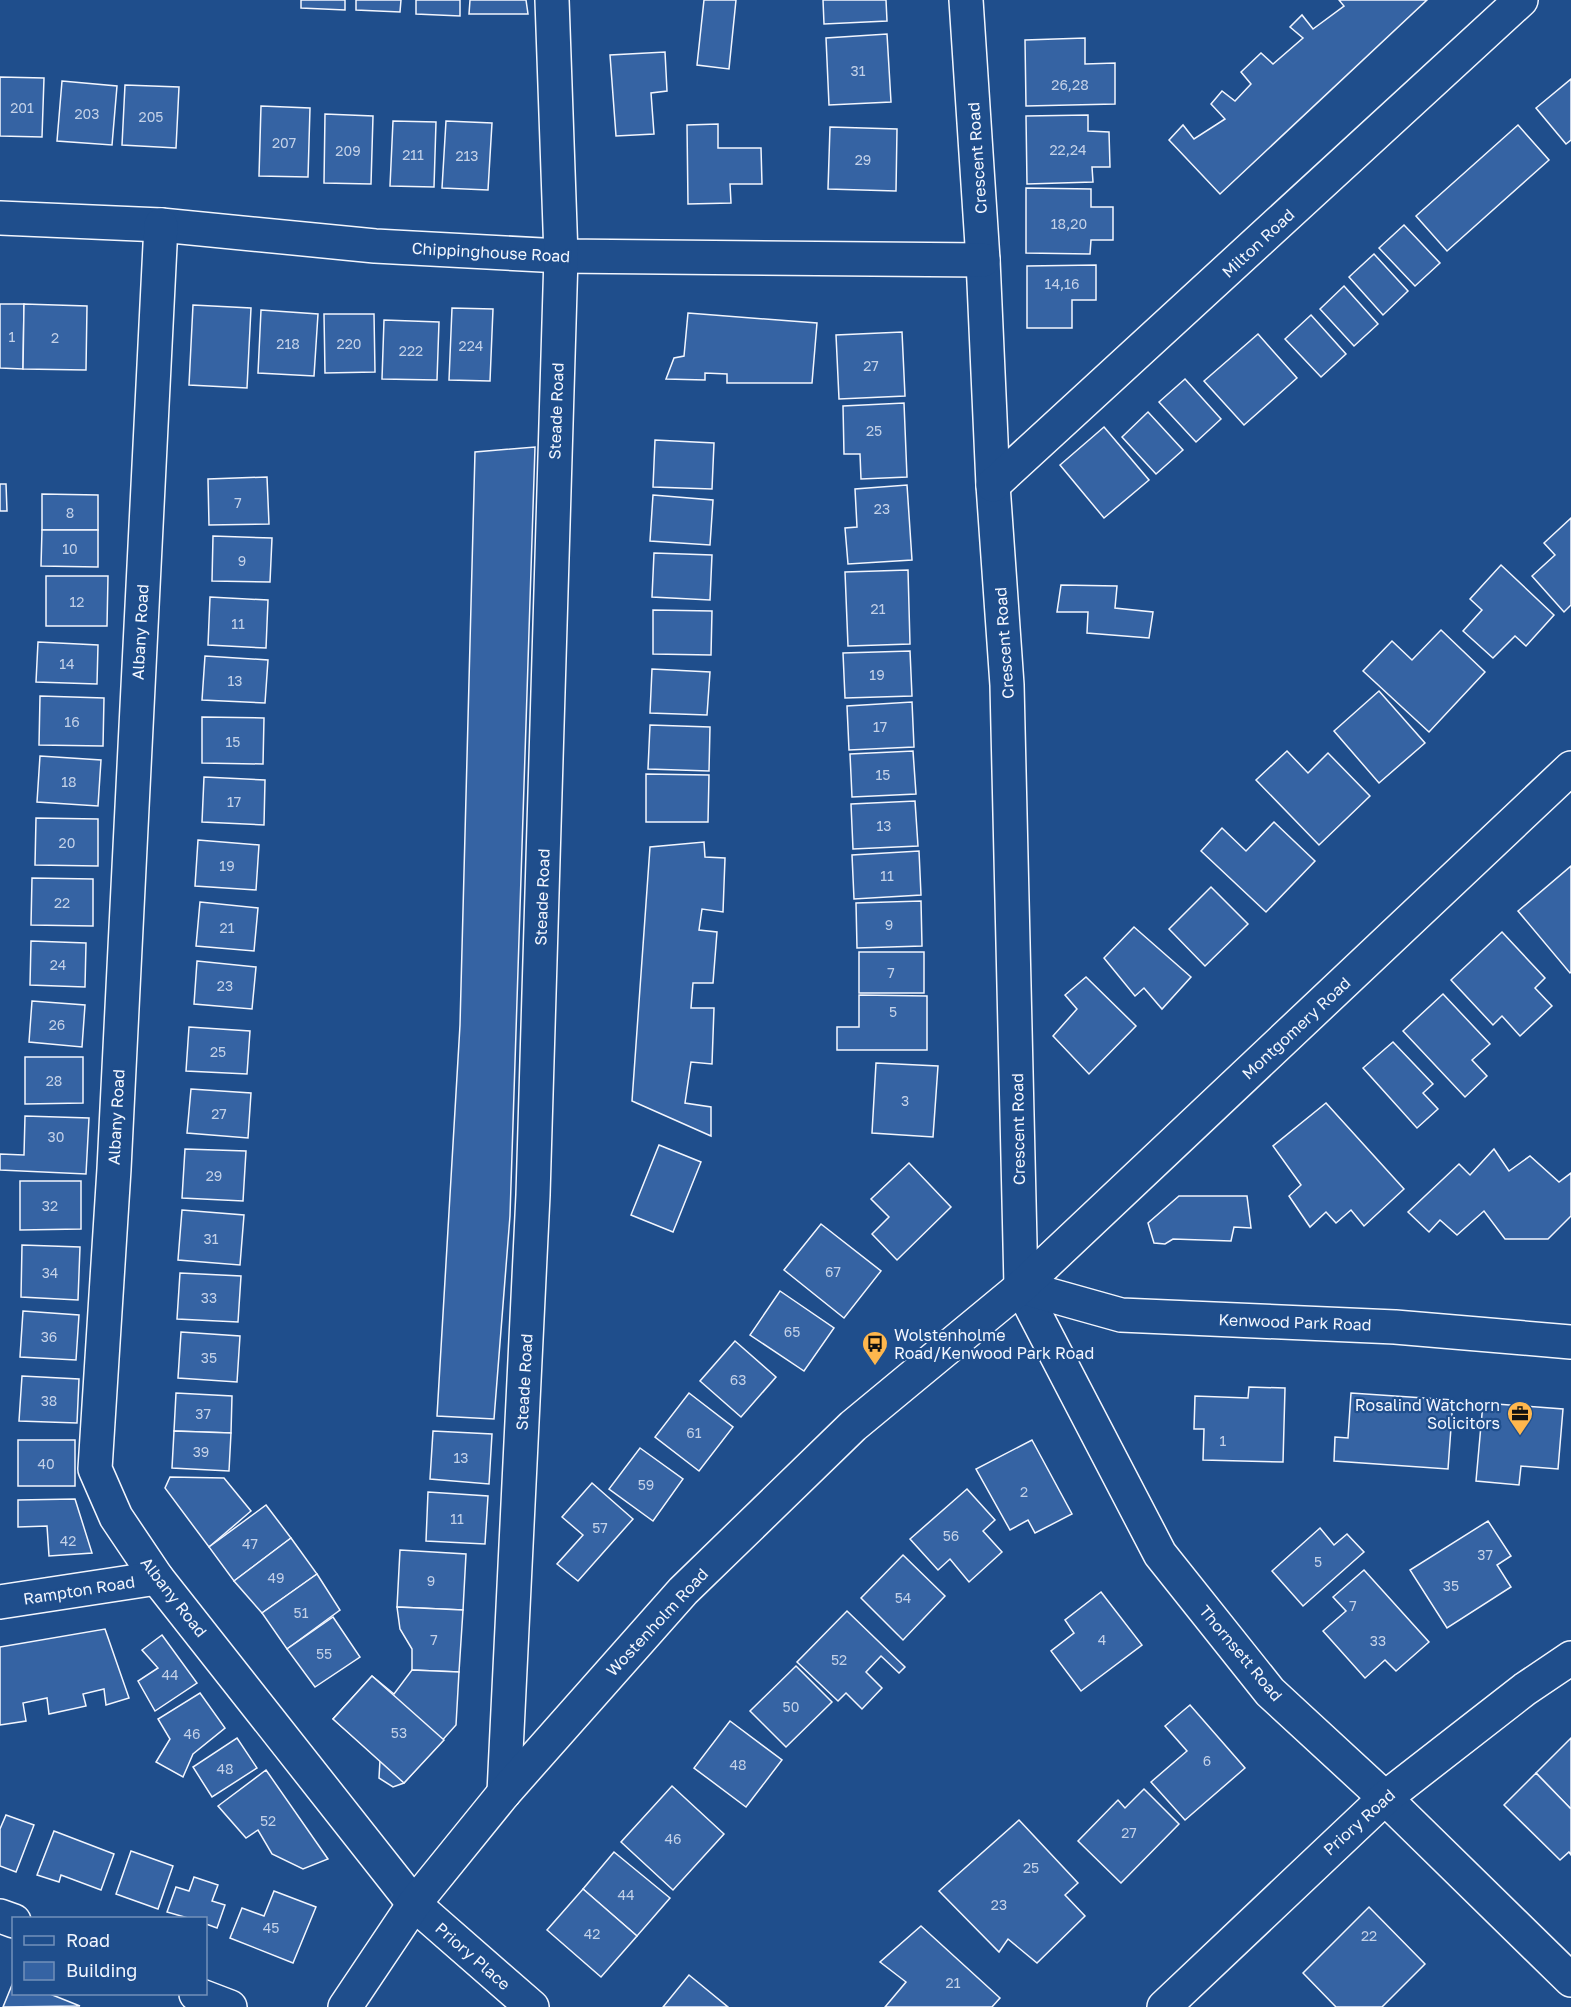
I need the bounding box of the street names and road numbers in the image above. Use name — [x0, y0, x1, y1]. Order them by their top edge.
street label: Crescent Road — [963, 101, 991, 215]
street label: Milton Road — [1218, 204, 1298, 282]
street label: Chippinghouse Road — [411, 238, 571, 266]
street label: Steade Road — [544, 362, 568, 460]
street label: Albany Road — [127, 583, 153, 681]
street label: Crescent Road — [990, 586, 1018, 700]
street label: Steade Road — [530, 848, 554, 946]
street label: Montgomery Road — [1238, 973, 1354, 1083]
street label: Albany Road — [103, 1068, 129, 1166]
street label: Crescent Road — [1007, 1073, 1029, 1185]
street label: Kenwood Park Road — [1218, 1309, 1372, 1335]
street label: Steade Road — [511, 1333, 537, 1431]
street label: Albany Road — [137, 1553, 211, 1641]
street label: Wostenholm Road — [602, 1564, 712, 1680]
street label: Rampton Road — [22, 1571, 136, 1609]
street label: Thornsett Road — [1195, 1601, 1287, 1705]
street label: Priory Road — [1319, 1785, 1399, 1859]
street label: Priory Place — [431, 1918, 515, 1994]

